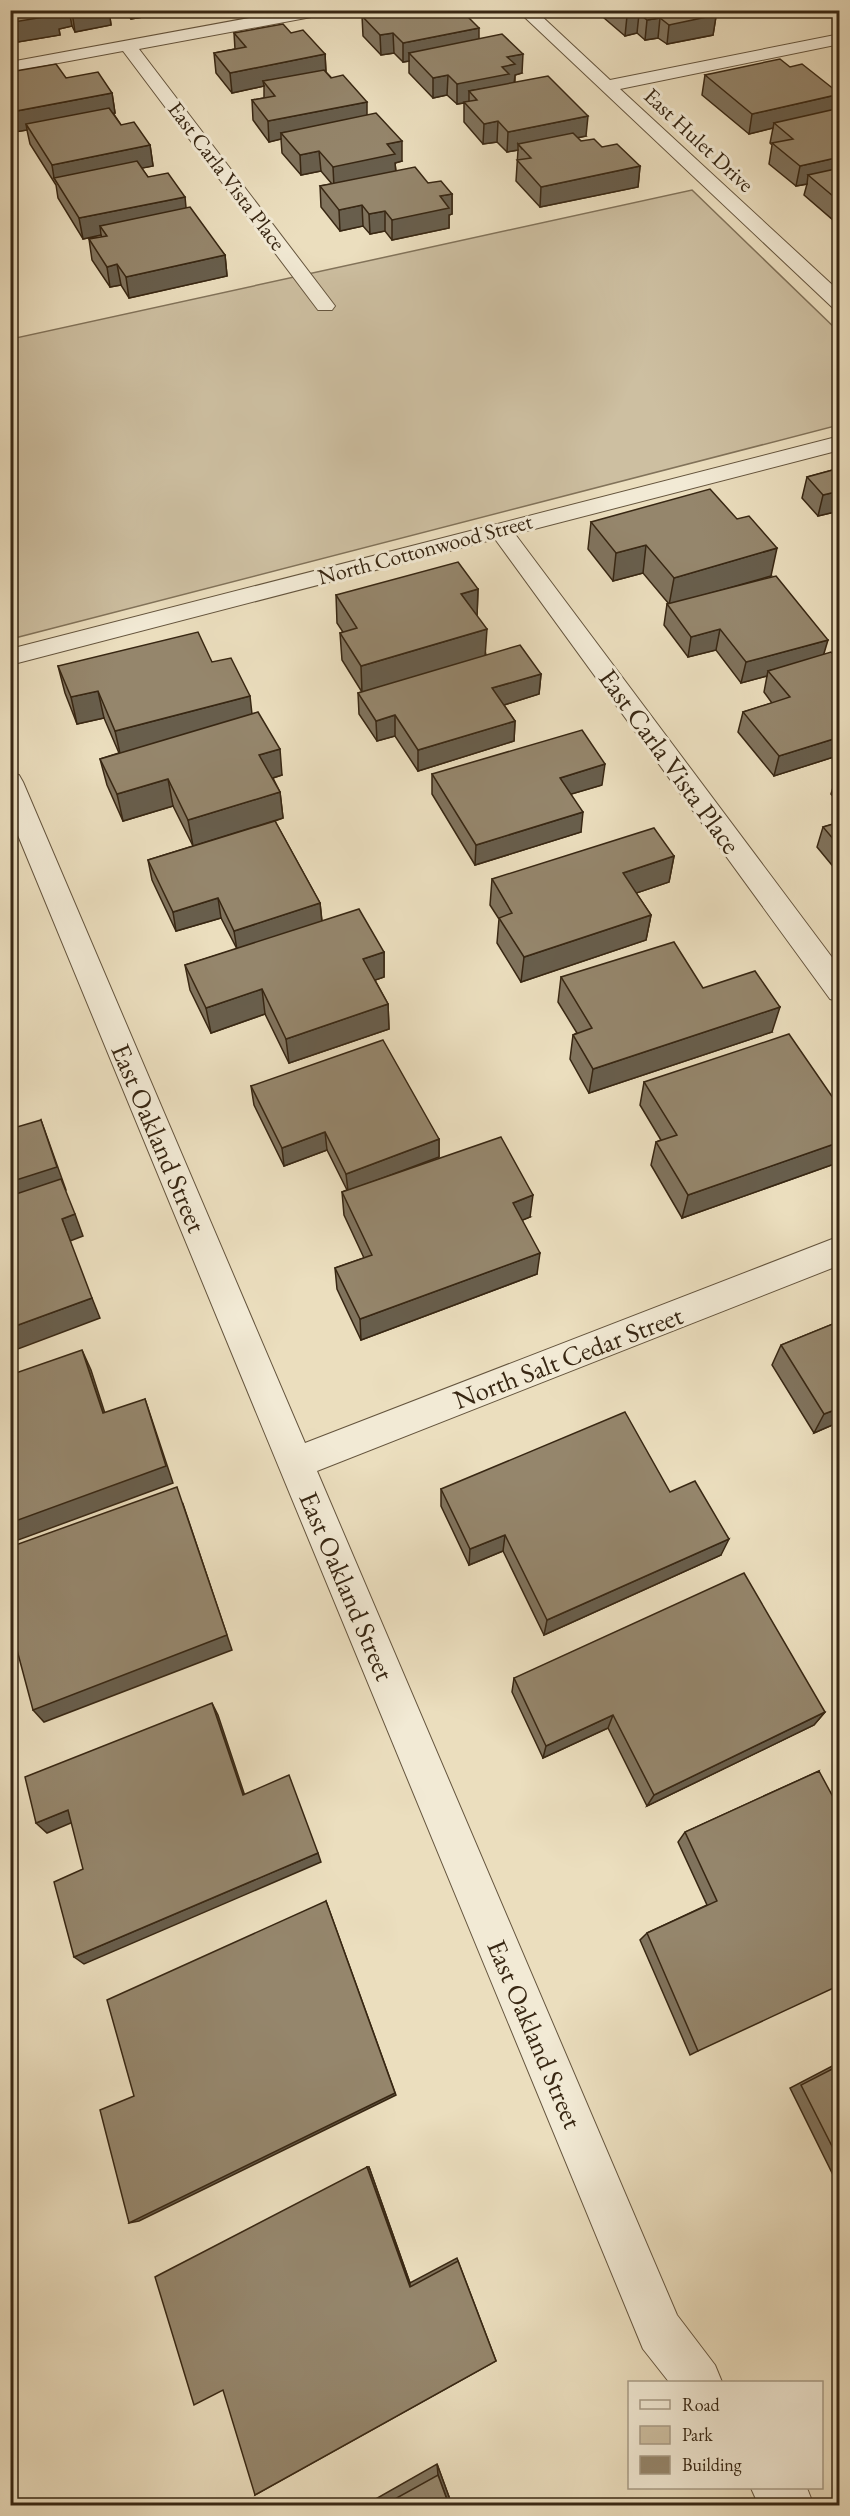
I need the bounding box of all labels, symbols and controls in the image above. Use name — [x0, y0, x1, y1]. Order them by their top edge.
street label: East Hulet Drive — [638, 81, 761, 199]
street label: East Carla Vista Place — [161, 96, 293, 257]
street label: North Cottonwood Street — [315, 506, 535, 592]
street label: East Carla Vista Place — [591, 662, 749, 860]
street label: East Oakland Street — [103, 1038, 215, 1238]
street label: North Salt Cedar Street — [448, 1297, 688, 1417]
street label: East Oakland Street — [291, 1486, 403, 1686]
street label: East Oakland Street — [479, 1934, 591, 2134]
legend — [628, 2381, 823, 2489]
text: Road — [682, 2393, 721, 2416]
text: Park — [682, 2423, 713, 2446]
text: Building — [682, 2453, 742, 2476]

